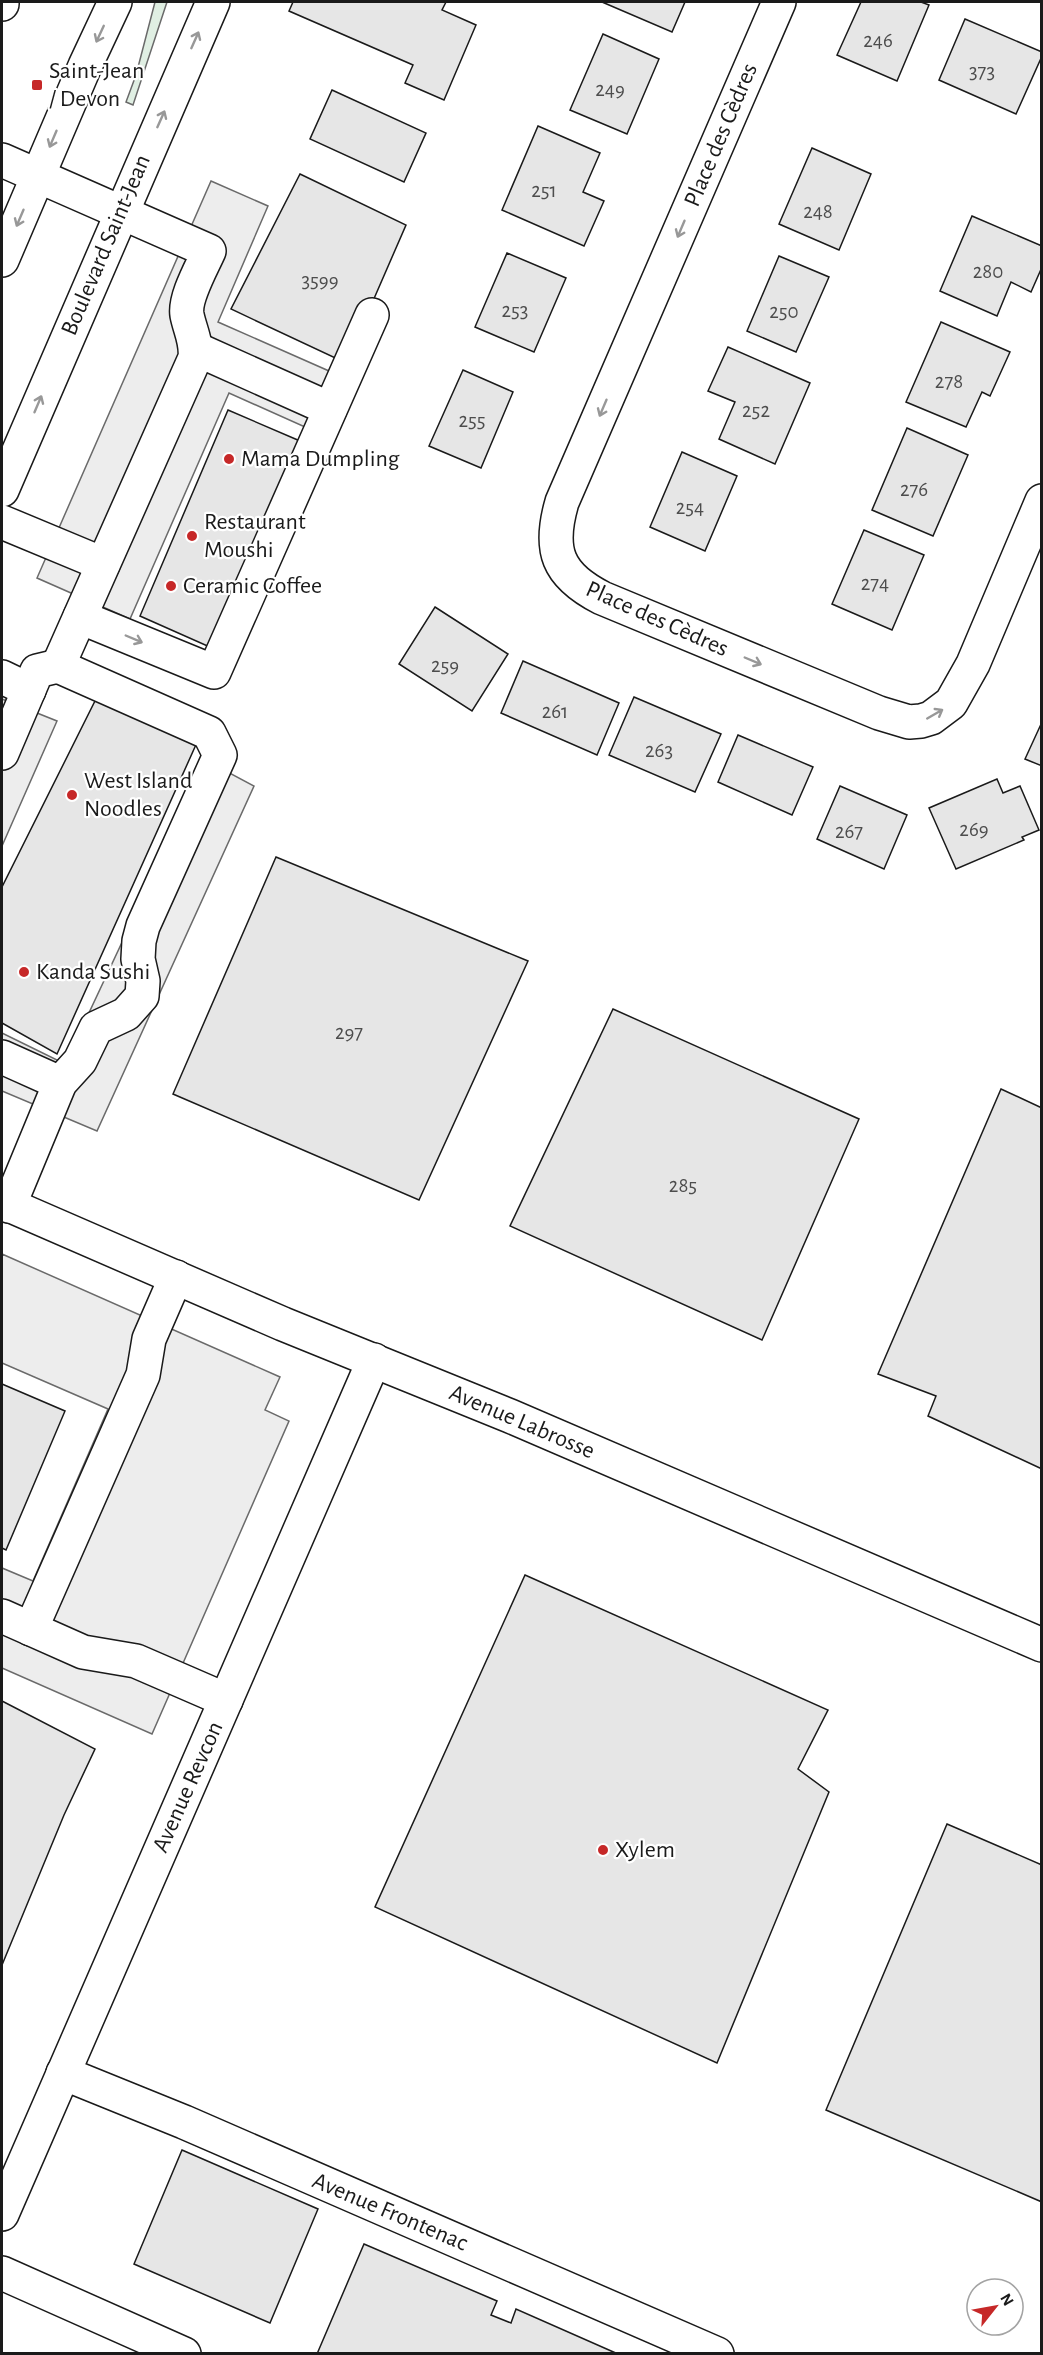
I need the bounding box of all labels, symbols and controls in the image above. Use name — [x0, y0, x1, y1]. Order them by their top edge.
one-way arrow — [93, 24, 105, 42]
house number: 246 — [863, 30, 893, 51]
one-way arrow — [190, 32, 202, 50]
place label: Saint-Jean / Devon — [49, 59, 144, 111]
street label: Place des Cèdres — [680, 60, 762, 210]
house number: 373 — [969, 61, 995, 82]
marker: Saint-Jean / Devon — [30, 78, 44, 92]
house number: 249 — [595, 79, 625, 100]
one-way arrow — [156, 110, 167, 128]
one-way arrow — [47, 129, 58, 148]
street label: Boulevard Saint-Jean — [57, 151, 155, 339]
house number: 251 — [531, 180, 557, 201]
house number: 248 — [803, 201, 833, 222]
one-way arrow — [13, 208, 25, 226]
one-way arrow — [675, 219, 686, 237]
house number: 280 — [973, 261, 1003, 282]
house number: 3599 — [301, 270, 339, 291]
house number: 253 — [502, 300, 529, 321]
house number: 250 — [769, 301, 799, 322]
house number: 278 — [935, 371, 963, 392]
one-way arrow — [33, 395, 44, 413]
one-way arrow — [597, 398, 608, 416]
house number: 252 — [742, 400, 770, 421]
house number: 255 — [458, 410, 486, 431]
place label: Mama Dumpling — [241, 447, 400, 471]
marker: Mama Dumpling — [222, 452, 236, 466]
house number: 276 — [900, 479, 928, 500]
house number: 254 — [676, 497, 704, 518]
place label: Restaurant Moushi — [204, 510, 306, 562]
marker: Restaurant Moushi — [185, 529, 199, 543]
house number: 274 — [861, 573, 889, 594]
place label: Ceramic Coffee — [183, 574, 322, 598]
street label: Place des Cèdres — [582, 577, 732, 661]
marker: Ceramic Coffee — [164, 579, 178, 593]
one-way arrow — [124, 634, 142, 645]
house number: 259 — [431, 655, 459, 676]
one-way arrow — [743, 656, 762, 667]
house number: 261 — [542, 701, 568, 722]
one-way arrow — [926, 708, 943, 720]
house number: 263 — [645, 740, 673, 761]
place label: West Island Noodles — [84, 769, 192, 821]
marker: West Island Noodles — [65, 788, 79, 802]
house number: 269 — [959, 819, 989, 840]
house number: 267 — [835, 821, 863, 842]
place label: Kanda Sushi — [36, 960, 150, 984]
marker: Kanda Sushi — [17, 965, 31, 979]
house number: 297 — [335, 1022, 363, 1043]
house number: 285 — [669, 1175, 697, 1196]
street label: Avenue Labrosse — [446, 1381, 598, 1463]
street label: Avenue Revcon — [148, 1718, 228, 1856]
place label: Xylem — [615, 1838, 675, 1862]
marker: Xylem — [596, 1843, 610, 1857]
street label: Avenue Frontenac — [309, 2168, 471, 2256]
north arrow — [965, 2277, 1025, 2337]
text: N — [997, 2291, 1017, 2309]

